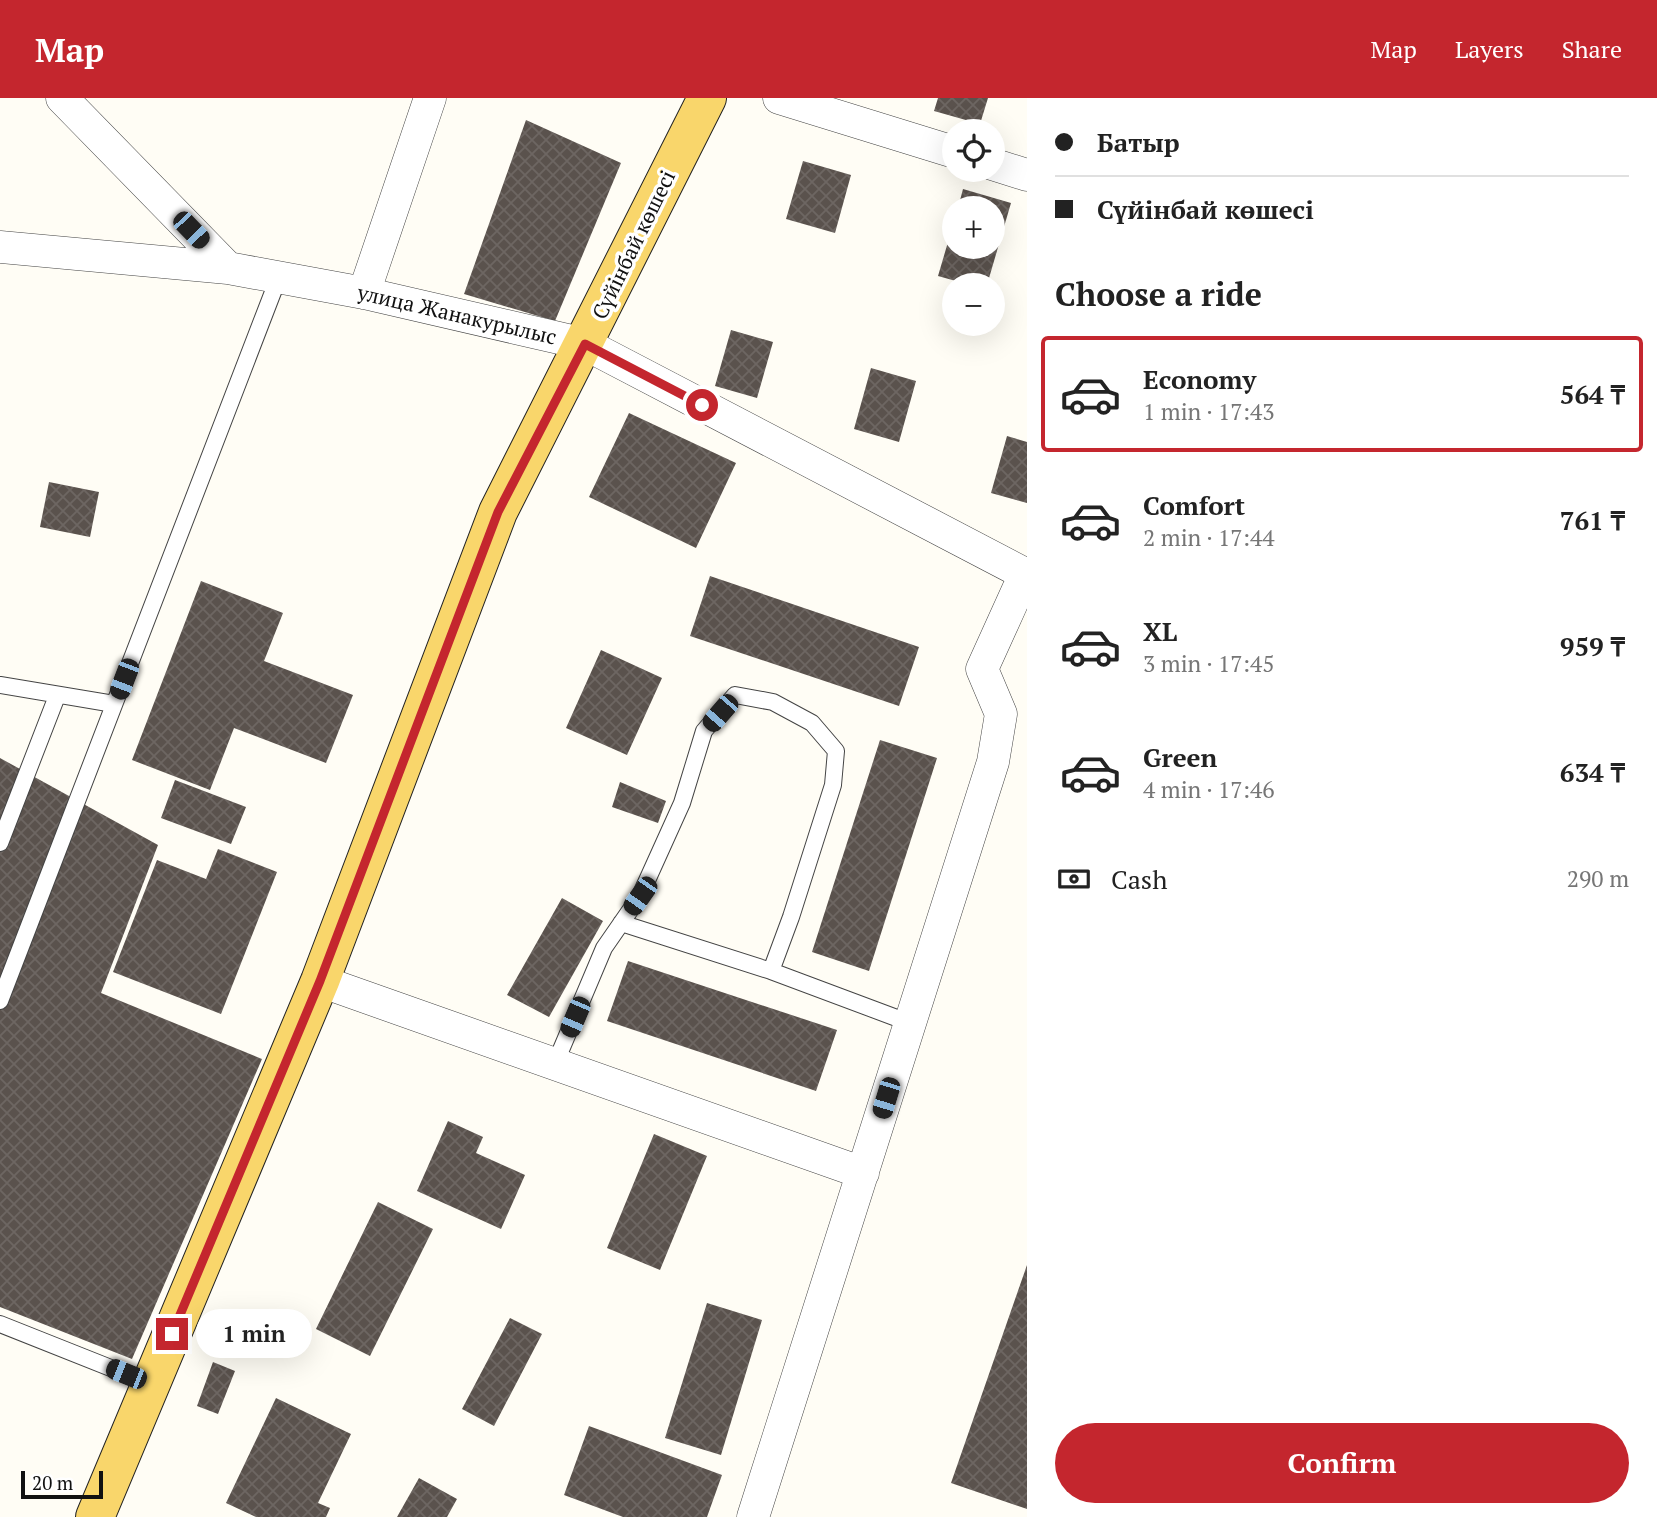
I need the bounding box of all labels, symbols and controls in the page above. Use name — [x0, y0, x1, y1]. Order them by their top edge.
text: Map — [35, 28, 104, 71]
text: Map — [1370, 33, 1417, 65]
text: Layers — [1455, 33, 1524, 65]
text: Share — [1562, 33, 1622, 65]
map controls — [942, 119, 1005, 336]
button: locate — [942, 119, 1005, 182]
text: Батыр — [1097, 125, 1180, 159]
street label: Сүйінбай көшесі — [585, 165, 681, 324]
text: Сүйінбай көшесі — [1097, 192, 1314, 226]
button: + — [942, 196, 1005, 259]
car — [169, 208, 214, 252]
button: − — [942, 273, 1005, 336]
text: Choose a ride — [1055, 273, 1262, 315]
street label: улица Жанакурылыс — [354, 277, 559, 351]
text: Economy — [1143, 362, 1256, 396]
icon: car — [1059, 363, 1122, 426]
text: 564 ₸ — [1560, 377, 1625, 411]
route start — [686, 389, 718, 421]
text: 1 min · 17:43 — [1143, 396, 1275, 427]
text: Comfort — [1143, 488, 1245, 522]
icon: car — [1059, 489, 1122, 552]
text: 761 ₸ — [1560, 503, 1625, 537]
text: 2 min · 17:44 — [1143, 522, 1275, 553]
text: XL — [1143, 614, 1177, 648]
icon: car — [1059, 615, 1122, 678]
text: 959 ₸ — [1560, 629, 1625, 663]
text: 3 min · 17:45 — [1143, 648, 1275, 679]
car — [107, 656, 142, 702]
car — [699, 690, 742, 736]
text: Green — [1143, 740, 1217, 774]
icon: car — [1059, 741, 1122, 804]
text: 634 ₸ — [1560, 755, 1625, 789]
text: 4 min · 17:46 — [1143, 774, 1275, 805]
icon: cash — [1055, 860, 1093, 898]
text: Cash — [1111, 862, 1167, 896]
text: 290 m — [1567, 863, 1629, 894]
car — [620, 873, 661, 919]
car — [558, 994, 593, 1040]
car — [870, 1075, 903, 1121]
callout: 1 min — [196, 1310, 312, 1358]
route end — [156, 1318, 188, 1350]
text: 1 min — [223, 1318, 285, 1349]
car — [103, 1356, 150, 1392]
button: Confirm — [1055, 1423, 1629, 1503]
scale bar — [21, 1468, 103, 1500]
text: 20 m — [32, 1470, 73, 1495]

